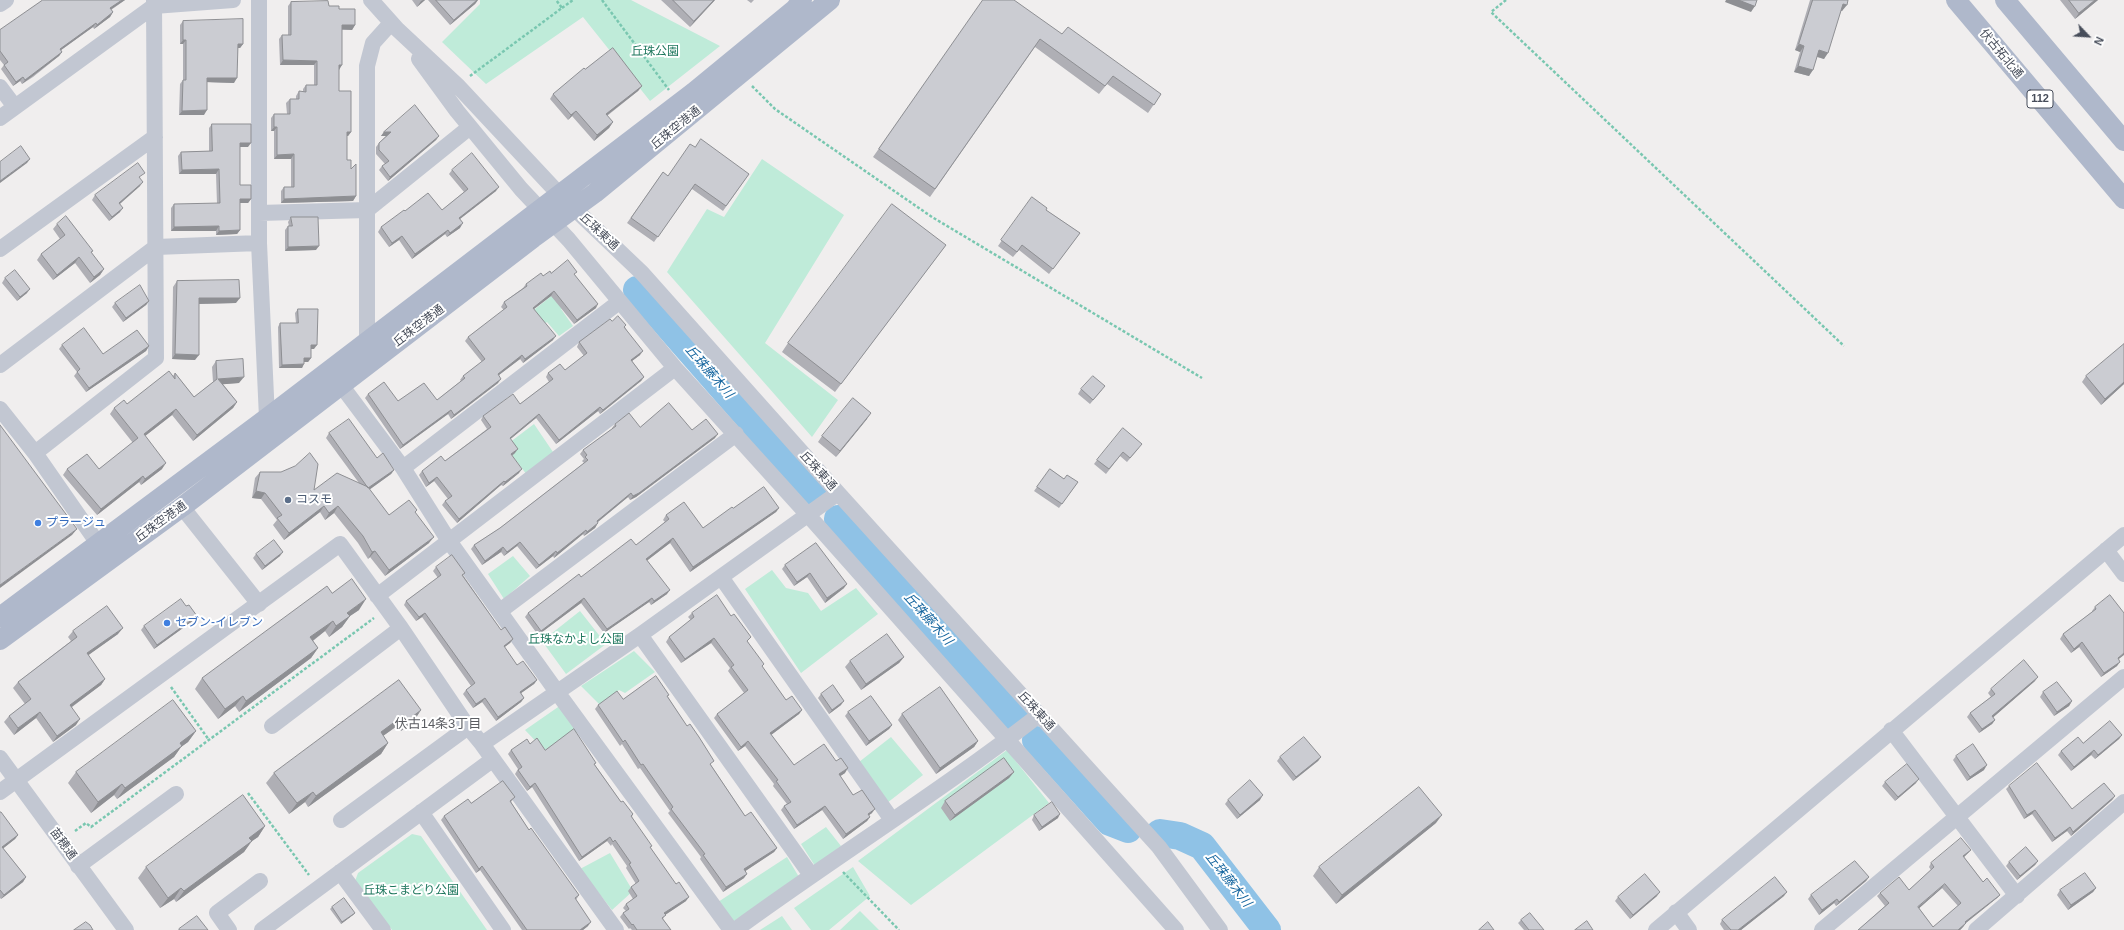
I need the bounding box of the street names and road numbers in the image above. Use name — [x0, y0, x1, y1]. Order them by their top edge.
street label: 伏古拓北通 — [1976, 26, 2026, 82]
road number: 112 — [2027, 90, 2053, 108]
street label: 丘珠空港通 — [648, 104, 704, 152]
street label: 丘珠東通 — [577, 210, 621, 254]
street label: 丘珠空港通 — [391, 302, 447, 350]
street label: 丘珠東通 — [797, 448, 839, 494]
street label: 丘珠空港通 — [132, 499, 190, 545]
street label: 丘珠東通 — [1015, 688, 1057, 734]
street label: 苗穂通 — [47, 825, 79, 863]

